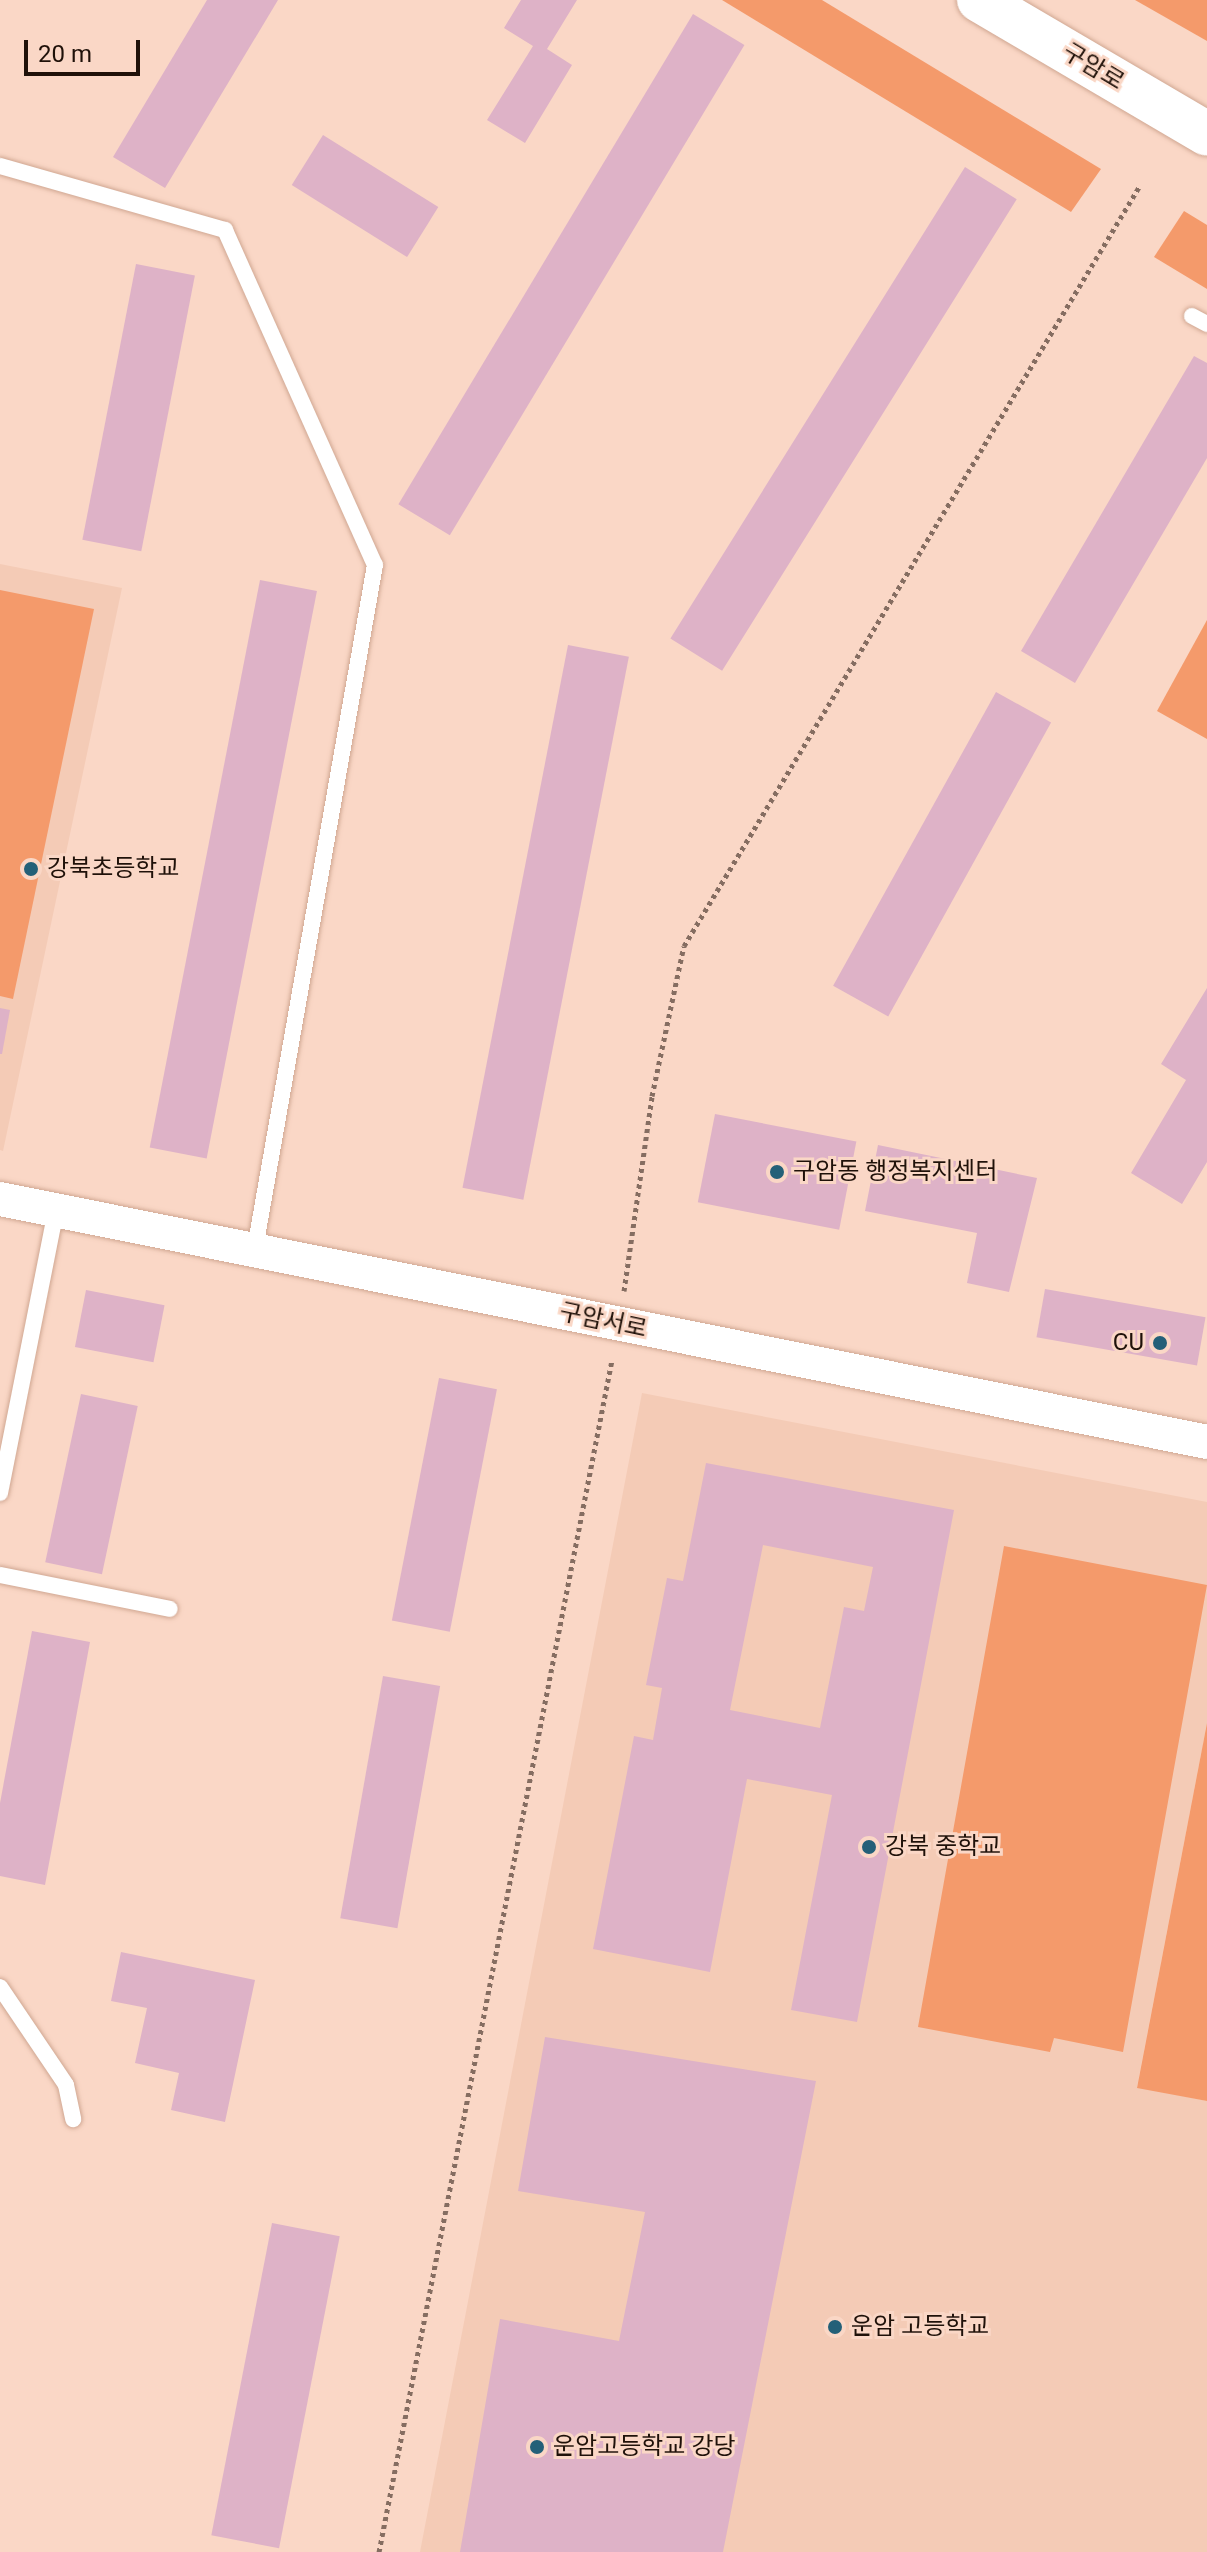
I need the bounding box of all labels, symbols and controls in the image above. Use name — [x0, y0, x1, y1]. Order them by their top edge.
scale bar — [28, 24, 144, 74]
street label: 구암로 — [1057, 38, 1129, 96]
text: 20 m — [38, 40, 92, 68]
place label: 강북초등학교 — [47, 855, 179, 883]
marker: 강북초등학교 — [22, 860, 40, 878]
place label: 구암동 행정복지센터 — [793, 1158, 998, 1186]
marker: 구암동 행정복지센터 — [768, 1163, 786, 1181]
street label: 구암서로 — [557, 1298, 649, 1344]
place label: CU — [1113, 1329, 1144, 1357]
marker: CU — [1151, 1334, 1169, 1352]
place label: 강북 중학교 — [885, 1833, 1001, 1861]
marker: 강북 중학교 — [860, 1838, 878, 1856]
place label: 운암 고등학교 — [851, 2313, 989, 2341]
marker: 운암 고등학교 — [826, 2318, 844, 2336]
place label: 운암고등학교 강당 — [553, 2433, 736, 2461]
marker: 운암고등학교 강당 — [528, 2438, 546, 2456]

